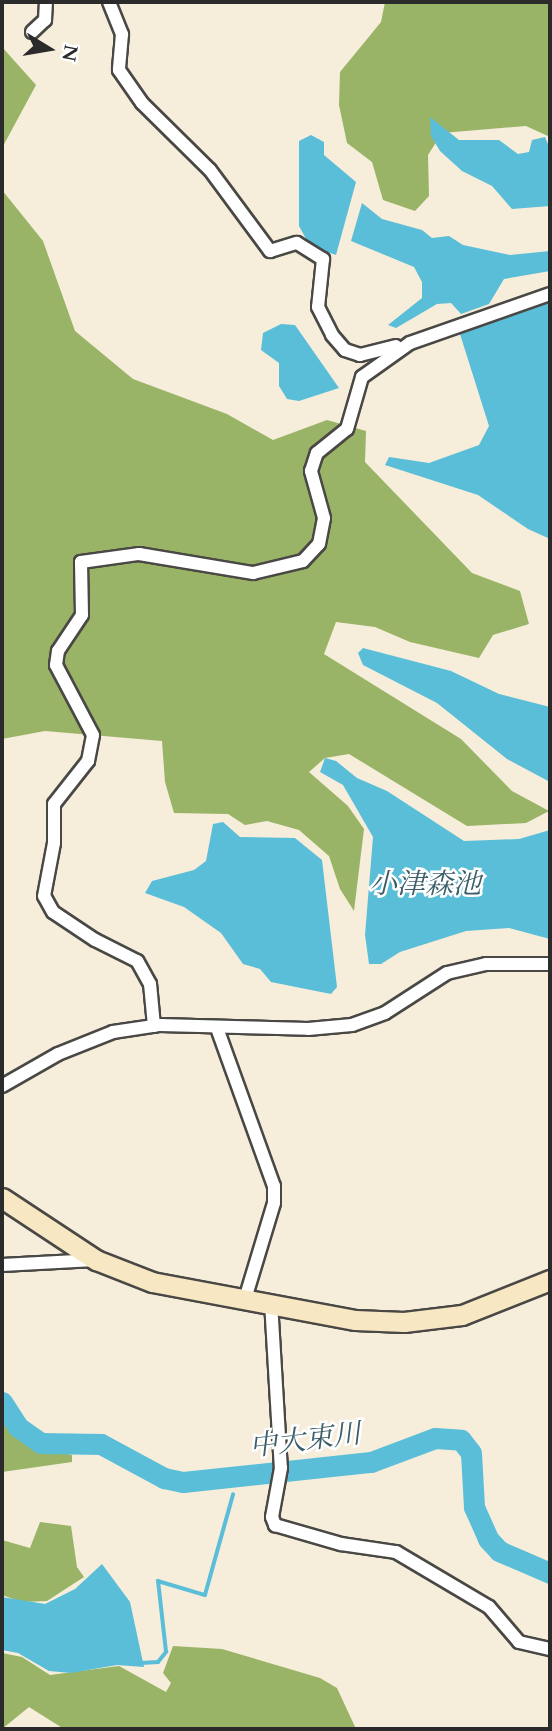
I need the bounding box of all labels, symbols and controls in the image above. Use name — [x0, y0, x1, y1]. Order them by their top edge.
north arrow — [14, 14, 84, 84]
text: N — [55, 42, 84, 64]
water label: 小津森池 — [369, 867, 481, 901]
water label: 中大束川 — [247, 1417, 363, 1463]

